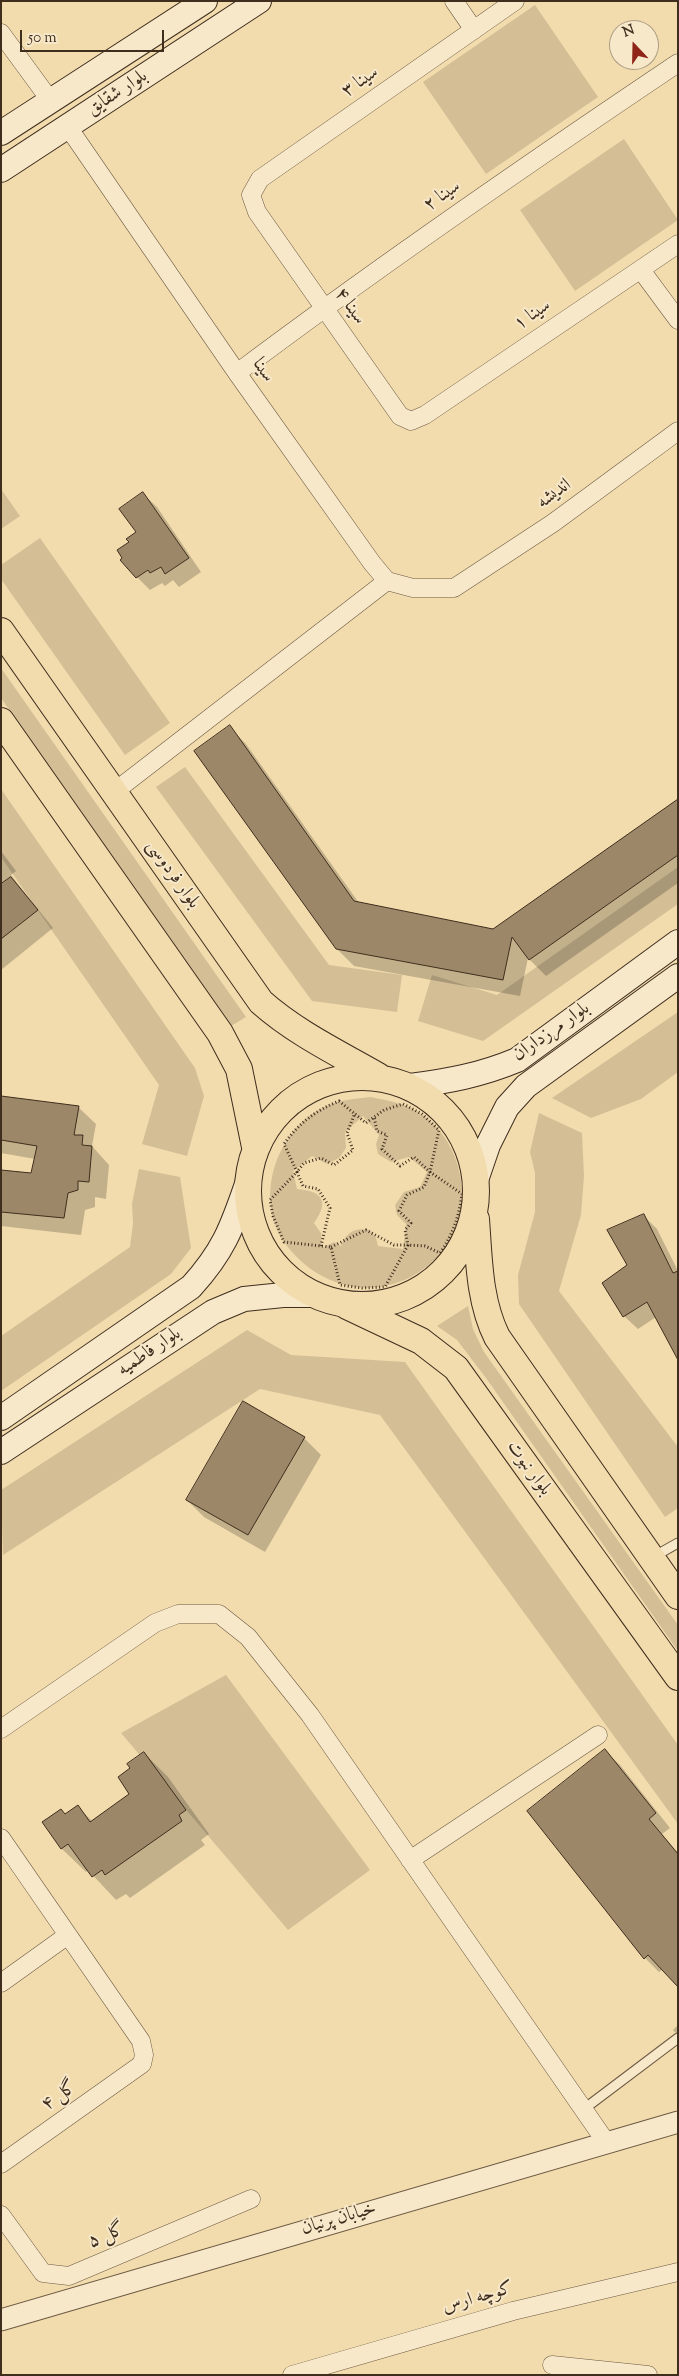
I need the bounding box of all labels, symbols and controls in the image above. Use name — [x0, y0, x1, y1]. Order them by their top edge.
scale bar — [22, 20, 166, 52]
north arrow — [609, 20, 659, 70]
text: N — [620, 21, 638, 43]
text: 50 m — [28, 28, 57, 49]
street label: سینا ۳ — [338, 62, 384, 104]
street label: بلوار شقایق — [83, 66, 153, 122]
street label: سینا ۲ — [420, 176, 466, 218]
street label: سینا ۴ — [328, 284, 370, 330]
street label: سینا ۱ — [510, 295, 556, 337]
street label: سینا — [246, 354, 278, 388]
street label: اندیشه — [533, 475, 577, 515]
street label: بلوار فردوسی — [140, 836, 204, 914]
street label: بلوار مرزداران — [509, 998, 595, 1068]
street label: بلوار فاطمیه — [114, 1324, 186, 1382]
street label: بلوار نبوت — [500, 1437, 556, 1501]
street label: گل ۴ — [38, 2077, 82, 2117]
street label: خیابان پرنیان — [299, 2198, 379, 2242]
street label: گل ۵ — [85, 2219, 129, 2255]
street label: کوچه ارس — [440, 2278, 516, 2320]

